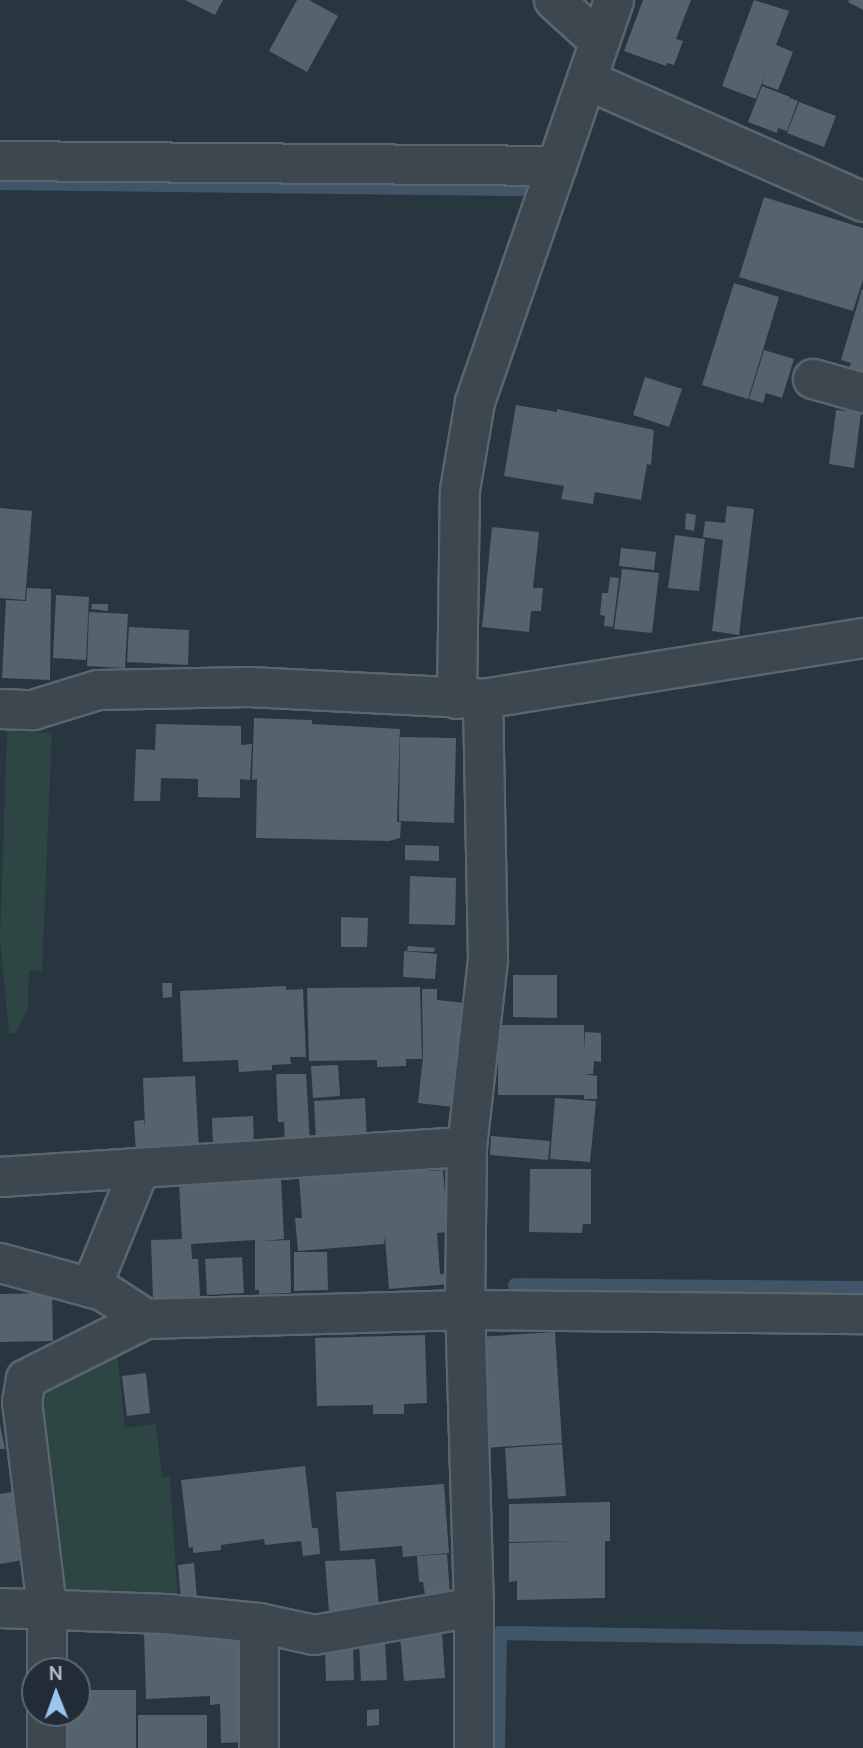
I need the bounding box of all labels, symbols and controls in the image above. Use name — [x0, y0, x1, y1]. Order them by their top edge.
north arrow — [21, 1657, 91, 1727]
text: N — [49, 1660, 63, 1686]

